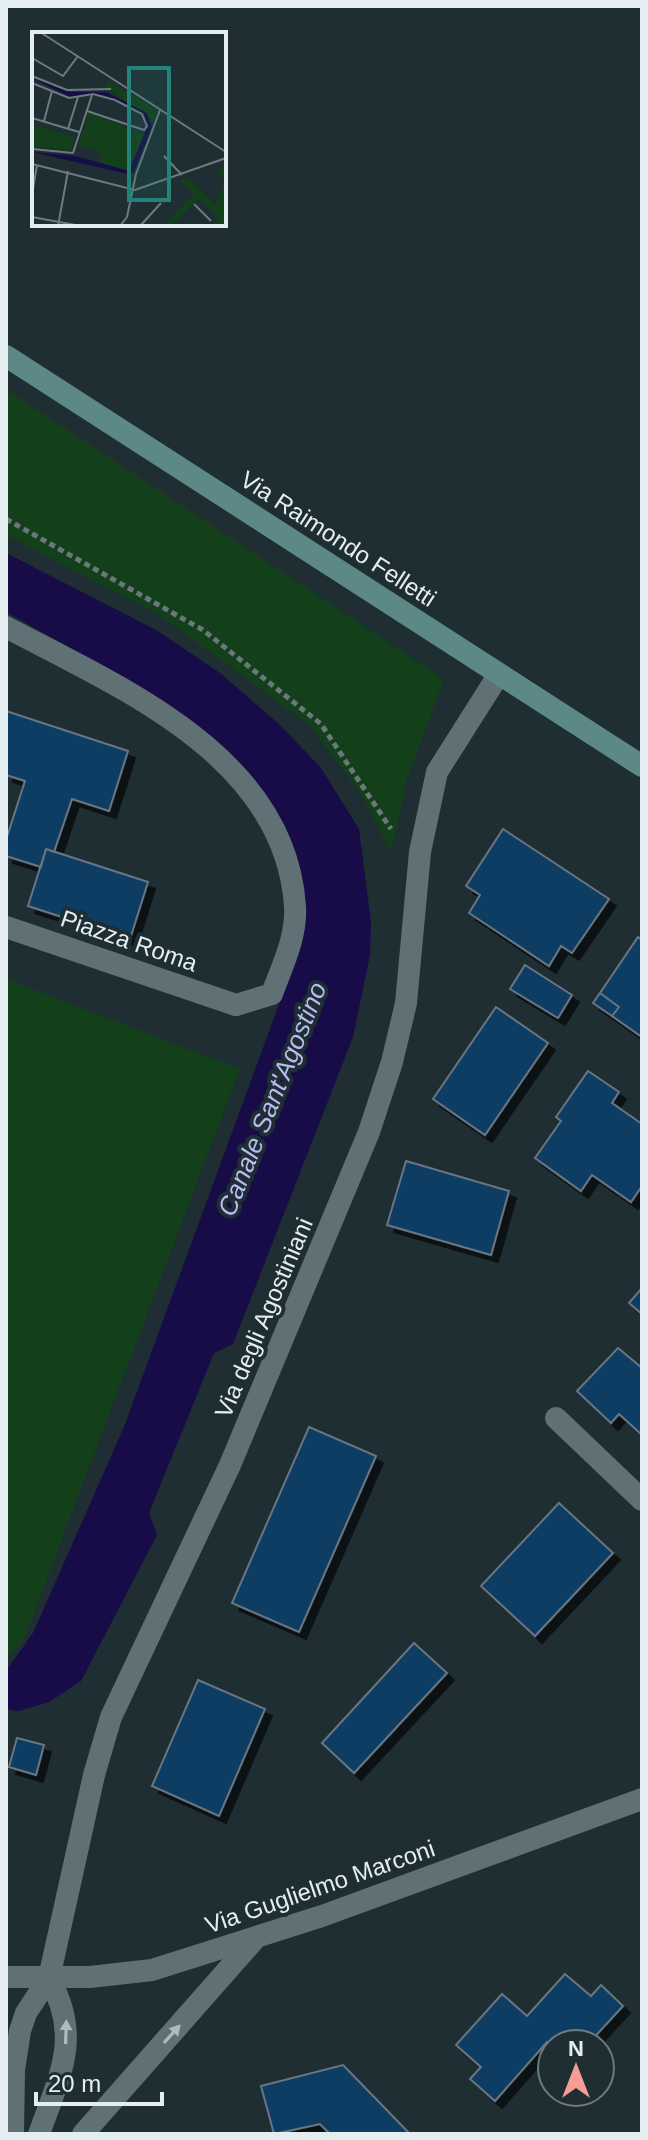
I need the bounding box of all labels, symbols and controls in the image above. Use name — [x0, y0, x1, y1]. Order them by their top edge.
inset map — [32, 32, 226, 226]
street label: Via Raimondo Felletti — [235, 465, 441, 612]
street label: Piazza Roma — [57, 905, 202, 977]
water label: Canale Sant'Agostino — [211, 978, 333, 1220]
street label: Via degli Agostiniani — [209, 1214, 318, 1422]
street label: Via Guglielmo Marconi — [202, 1835, 438, 1939]
one-way arrow — [60, 2019, 73, 2044]
one-way arrow — [163, 2024, 180, 2044]
north arrow — [536, 2028, 616, 2108]
text: N — [568, 2036, 584, 2061]
scale bar — [36, 2056, 162, 2106]
text: 20 m — [48, 2070, 101, 2097]

